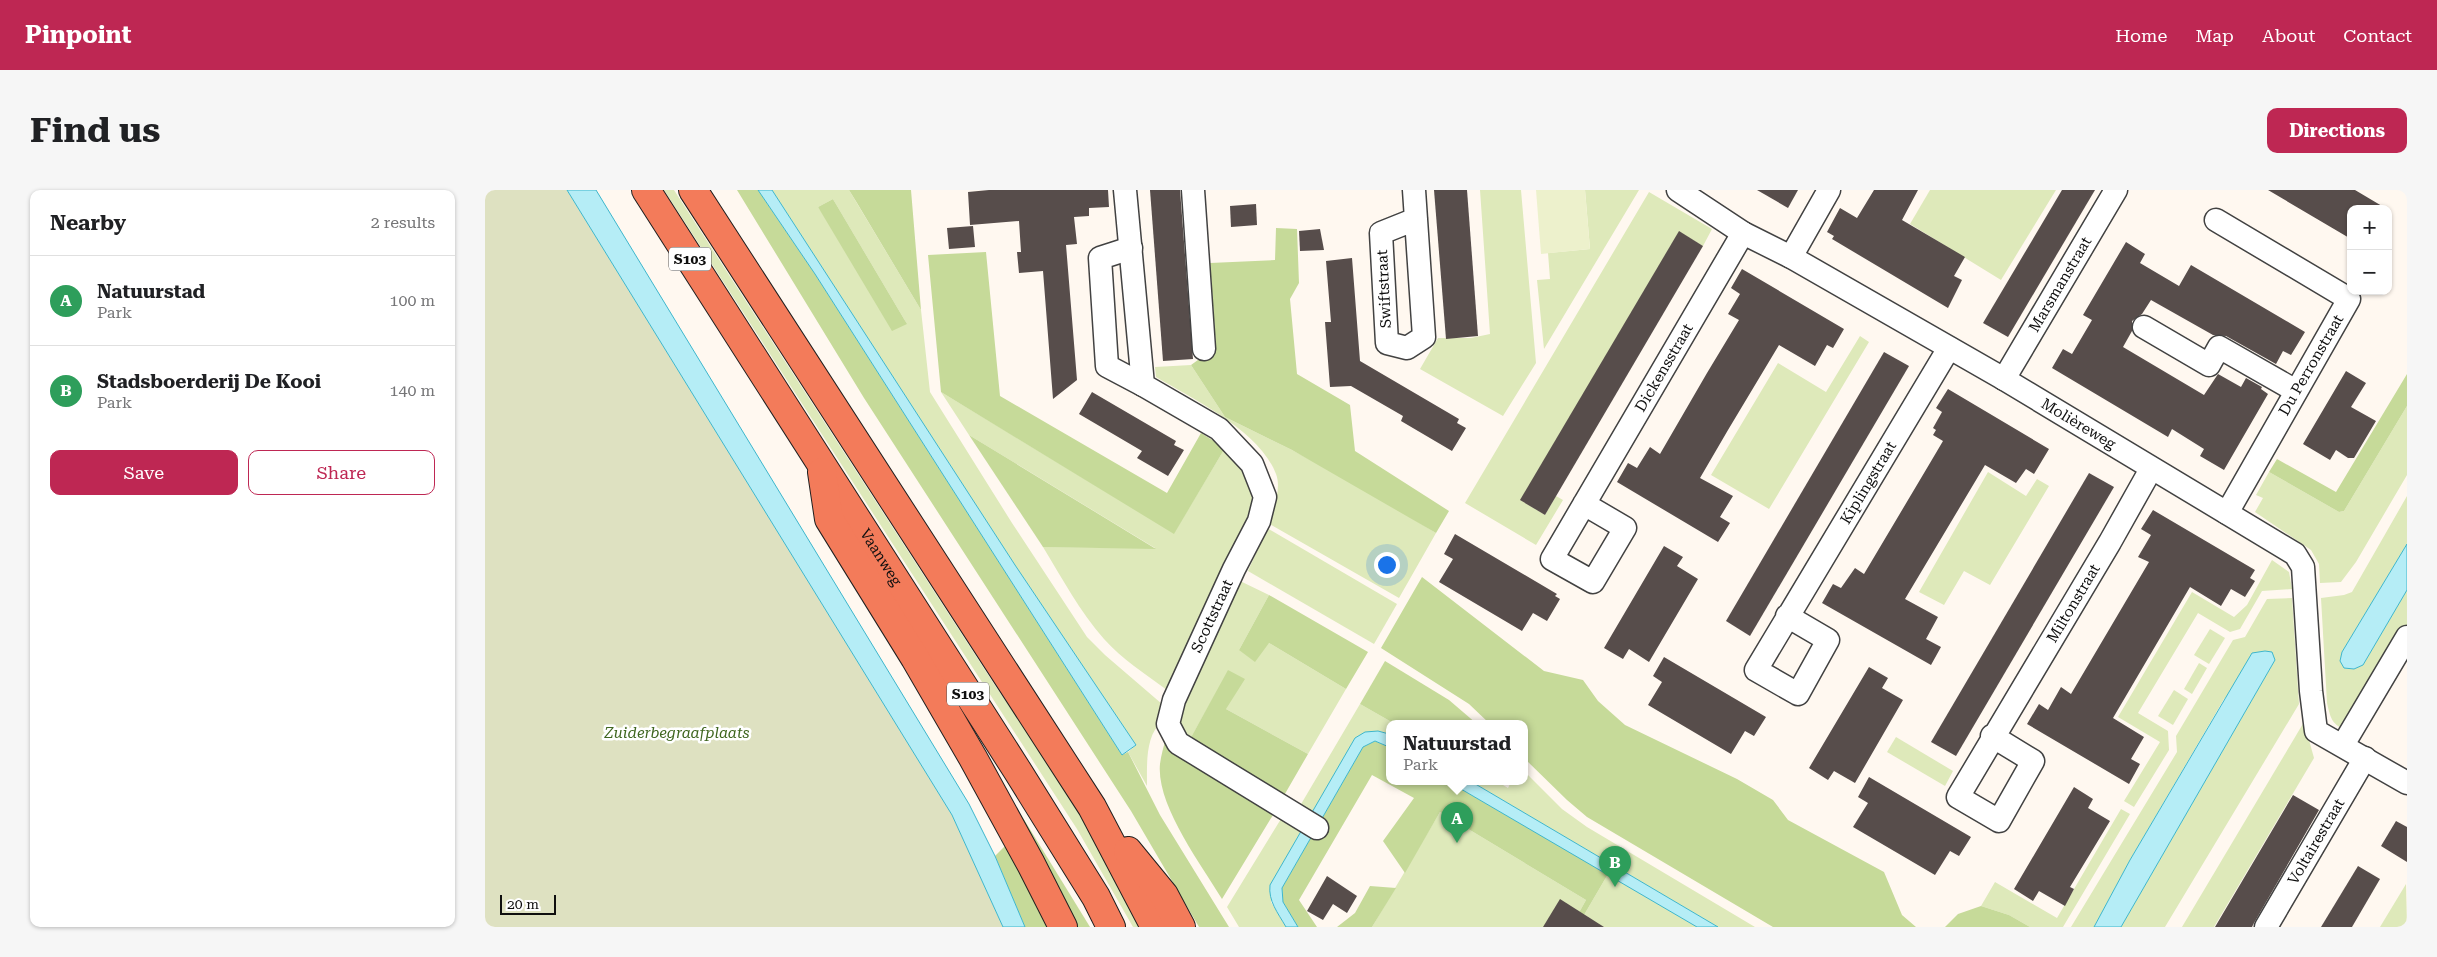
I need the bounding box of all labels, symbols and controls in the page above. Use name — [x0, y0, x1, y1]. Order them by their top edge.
text: Pinpoint — [25, 21, 131, 49]
text: Home — [2115, 25, 2167, 46]
text: Map — [2195, 25, 2234, 46]
text: About — [2262, 25, 2315, 46]
text: Contact — [2343, 25, 2412, 46]
button: Directions — [2267, 108, 2407, 153]
text: Find us — [30, 110, 160, 151]
map controls — [2347, 205, 2392, 295]
button: + — [2347, 205, 2392, 250]
text: Nearby — [50, 211, 126, 235]
text: 2 results — [371, 213, 435, 232]
street label: Marsmanstraat — [2025, 233, 2095, 335]
road number: S103 — [669, 248, 711, 270]
street label: Swiftstraat — [1373, 249, 1395, 329]
button: − — [2347, 250, 2392, 295]
text: Natuurstad — [97, 280, 205, 303]
text: A — [60, 291, 72, 310]
text: 100 m — [389, 291, 435, 310]
text: Park — [97, 303, 132, 322]
street label: Du Perronstraat — [2275, 311, 2347, 419]
street label: Dickensstraat — [1631, 320, 1697, 415]
text: Stadsboerderij De Kooi — [97, 370, 321, 393]
text: B — [60, 381, 72, 400]
text: 140 m — [389, 381, 435, 400]
text: Park — [97, 393, 132, 412]
street label: Molièreweg — [2038, 394, 2120, 453]
street label: Kiplingstraat — [1837, 438, 1900, 527]
button: Save — [50, 450, 238, 495]
button: Share — [248, 450, 435, 495]
street label: Vaanweg — [856, 525, 906, 589]
your location — [1374, 552, 1400, 578]
street label: Miltonstraat — [2043, 560, 2104, 646]
street label: Scottstraat — [1187, 576, 1237, 656]
road number: S103 — [947, 682, 989, 706]
popup — [1386, 720, 1528, 785]
park label: Zuiderbegraafplaats — [603, 724, 750, 742]
text: Natuurstad — [1403, 732, 1511, 755]
text: Park — [1403, 755, 1438, 774]
street label: Voltairestraat — [2284, 795, 2348, 888]
pin: A — [1441, 802, 1473, 843]
pin: B — [1599, 846, 1631, 887]
scale bar — [500, 892, 556, 915]
text: 20 m — [507, 896, 539, 912]

